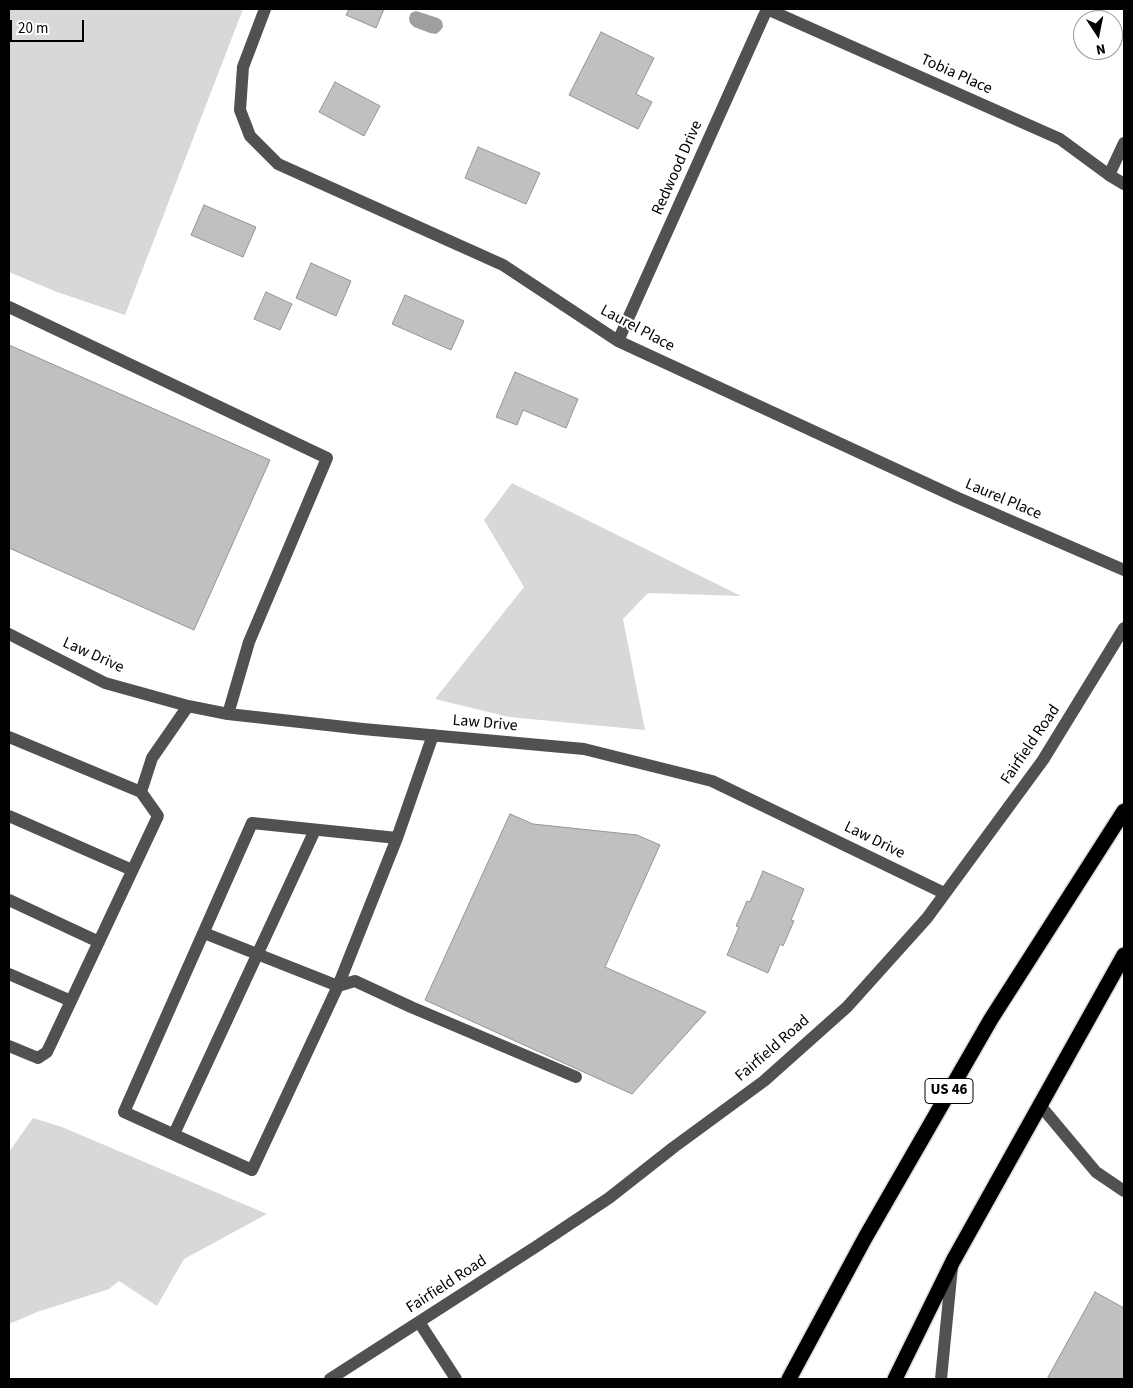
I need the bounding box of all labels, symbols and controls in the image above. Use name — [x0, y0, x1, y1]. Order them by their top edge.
scale bar — [12, 10, 86, 42]
north arrow — [1073, 10, 1123, 60]
text: 20 m — [18, 18, 48, 39]
text: N — [1094, 38, 1107, 59]
street label: Tobia Place — [917, 51, 995, 99]
street label: Redwood Drive — [649, 118, 707, 218]
street label: Laurel Place — [597, 301, 677, 357]
street label: Laurel Place — [962, 475, 1044, 525]
street label: Law Drive — [59, 634, 127, 678]
street label: Fairfield Road — [997, 702, 1065, 788]
street label: Law Drive — [452, 712, 518, 736]
street label: Law Drive — [840, 818, 908, 864]
street label: Fairfield Road — [732, 1012, 814, 1086]
road number: US 46 — [925, 1078, 973, 1104]
street label: Fairfield Road — [403, 1252, 491, 1318]

